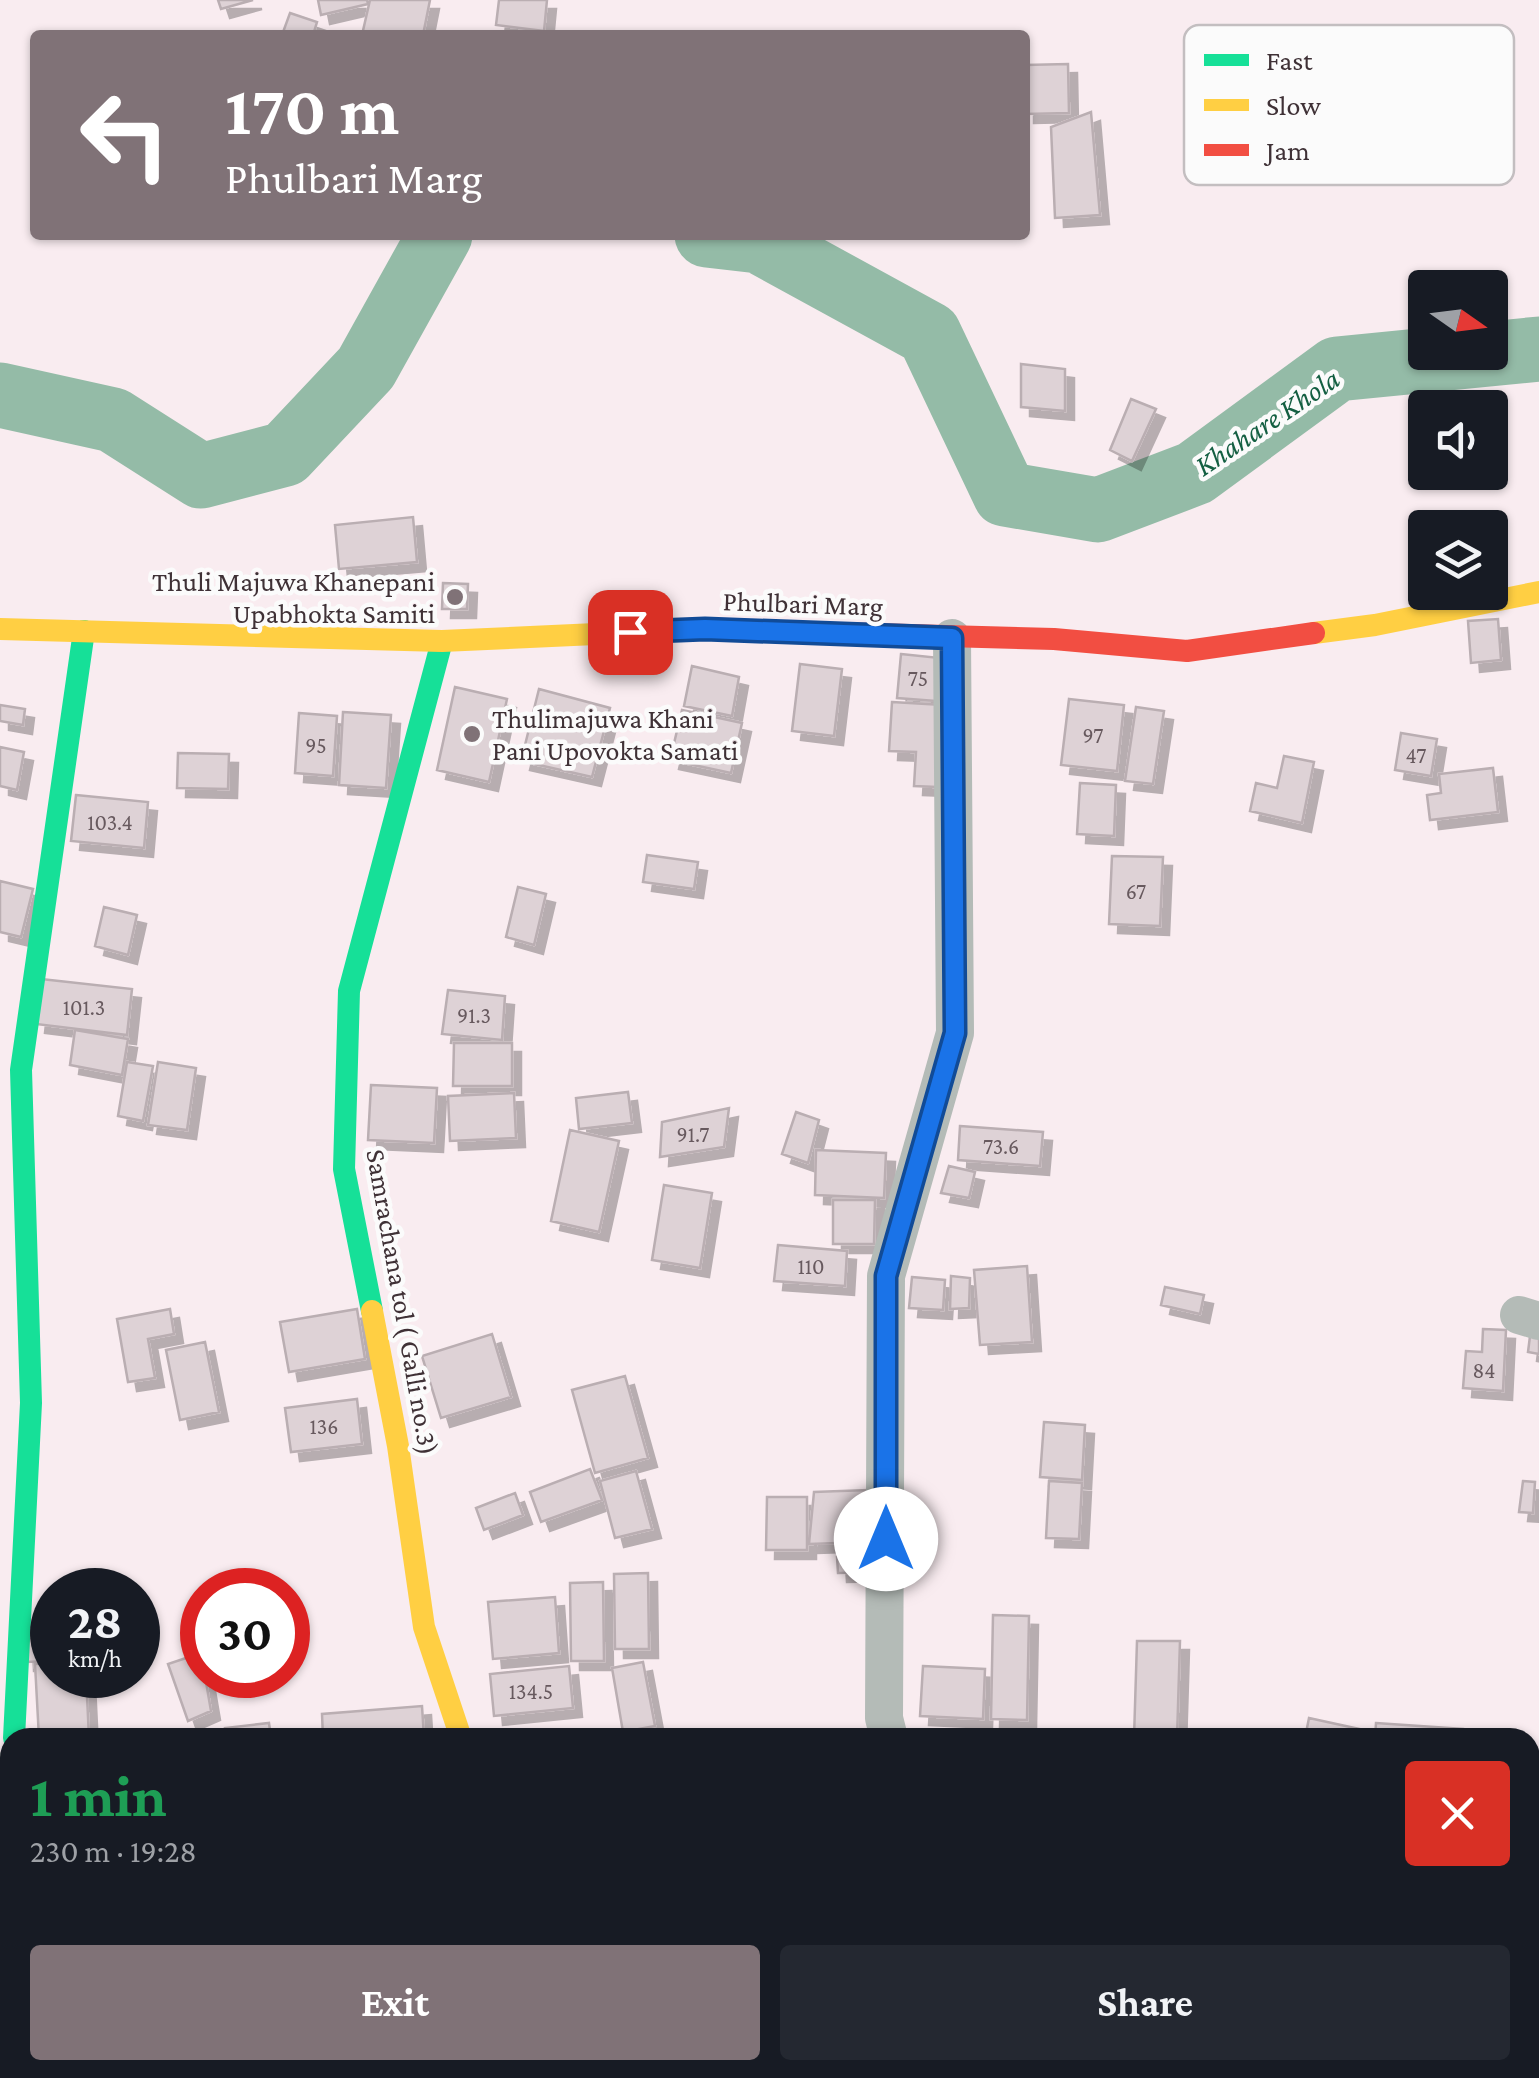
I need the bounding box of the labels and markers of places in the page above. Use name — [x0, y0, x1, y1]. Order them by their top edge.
place label: Thuli Majuwa Khanepani Upabhokta Samiti — [152, 566, 435, 629]
marker: Thuli Majuwa Khanepani Upabhokta Samiti — [444, 586, 466, 608]
pin — [588, 590, 673, 675]
place label: Thulimajuwa Khani Pani Upovokta Samati — [492, 703, 738, 766]
marker: Thulimajuwa Khani Pani Upovokta Samati — [461, 723, 483, 745]

